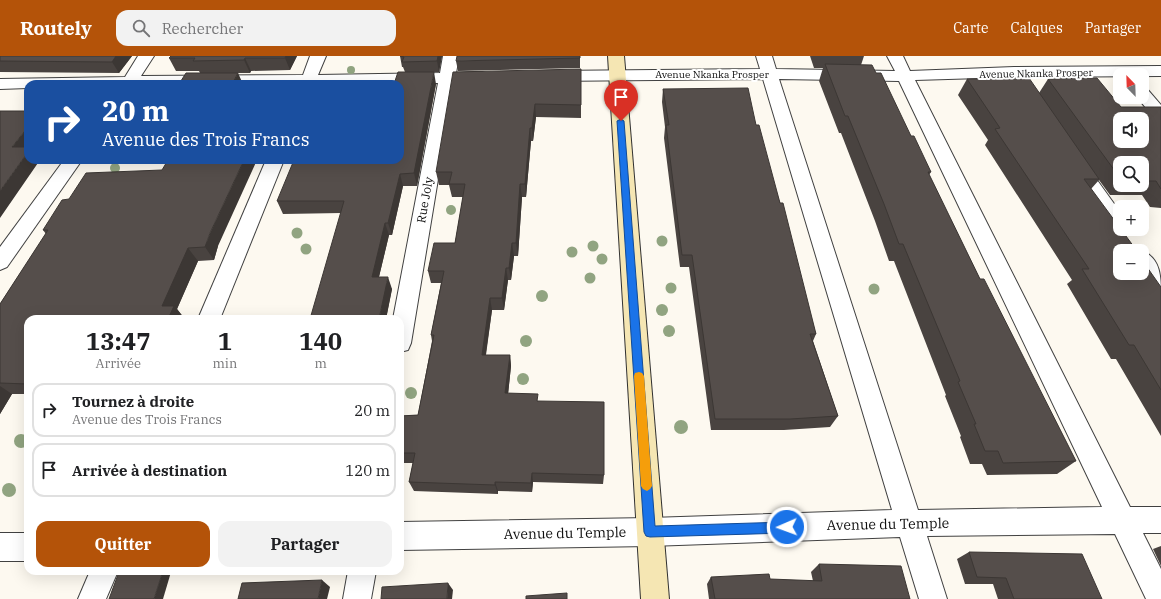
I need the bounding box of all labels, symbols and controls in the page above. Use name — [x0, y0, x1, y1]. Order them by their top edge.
search box — [116, 10, 396, 46]
text: Routely — [20, 16, 92, 40]
icon: search — [130, 17, 152, 39]
text: Rechercher — [162, 19, 243, 38]
text: Carte — [953, 19, 989, 37]
text: Calques — [1011, 19, 1063, 37]
text: Partager — [1085, 19, 1141, 37]
street label: Avenue Nkanka Prosper — [979, 66, 1094, 81]
street label: Avenue Nkanka Prosper — [655, 68, 769, 81]
north arrow — [1113, 68, 1149, 104]
map controls — [1113, 68, 1149, 280]
pin — [604, 80, 638, 121]
icon: arrive — [610, 86, 632, 108]
text: 20 m — [102, 92, 169, 129]
icon: right — [36, 96, 88, 148]
button: sound — [1113, 112, 1149, 148]
text: Avenue des Trois Francs — [102, 128, 309, 151]
button: search — [1113, 156, 1149, 192]
street label: Rue Joly — [413, 175, 436, 224]
button: + — [1113, 200, 1149, 236]
button: − — [1113, 244, 1149, 280]
text: 13:47 — [86, 325, 151, 357]
text: 1 — [218, 325, 232, 357]
text: 140 — [299, 325, 342, 357]
text: Arrivée — [96, 355, 141, 372]
text: min — [212, 355, 237, 372]
text: m — [314, 355, 327, 372]
text: Tournez à droite — [72, 392, 194, 411]
icon: right — [38, 399, 60, 421]
text: 20 m — [354, 401, 390, 420]
text: Avenue des Trois Francs — [72, 411, 222, 428]
icon: arrive — [38, 459, 60, 481]
text: Arrivée à destination — [72, 461, 227, 480]
text: 120 m — [345, 461, 390, 480]
position arrow — [766, 506, 808, 548]
street label: Avenue du Temple — [827, 514, 949, 534]
button: Quitter — [36, 521, 210, 567]
button: Partager — [218, 521, 392, 567]
street label: Avenue du Temple — [504, 523, 626, 543]

